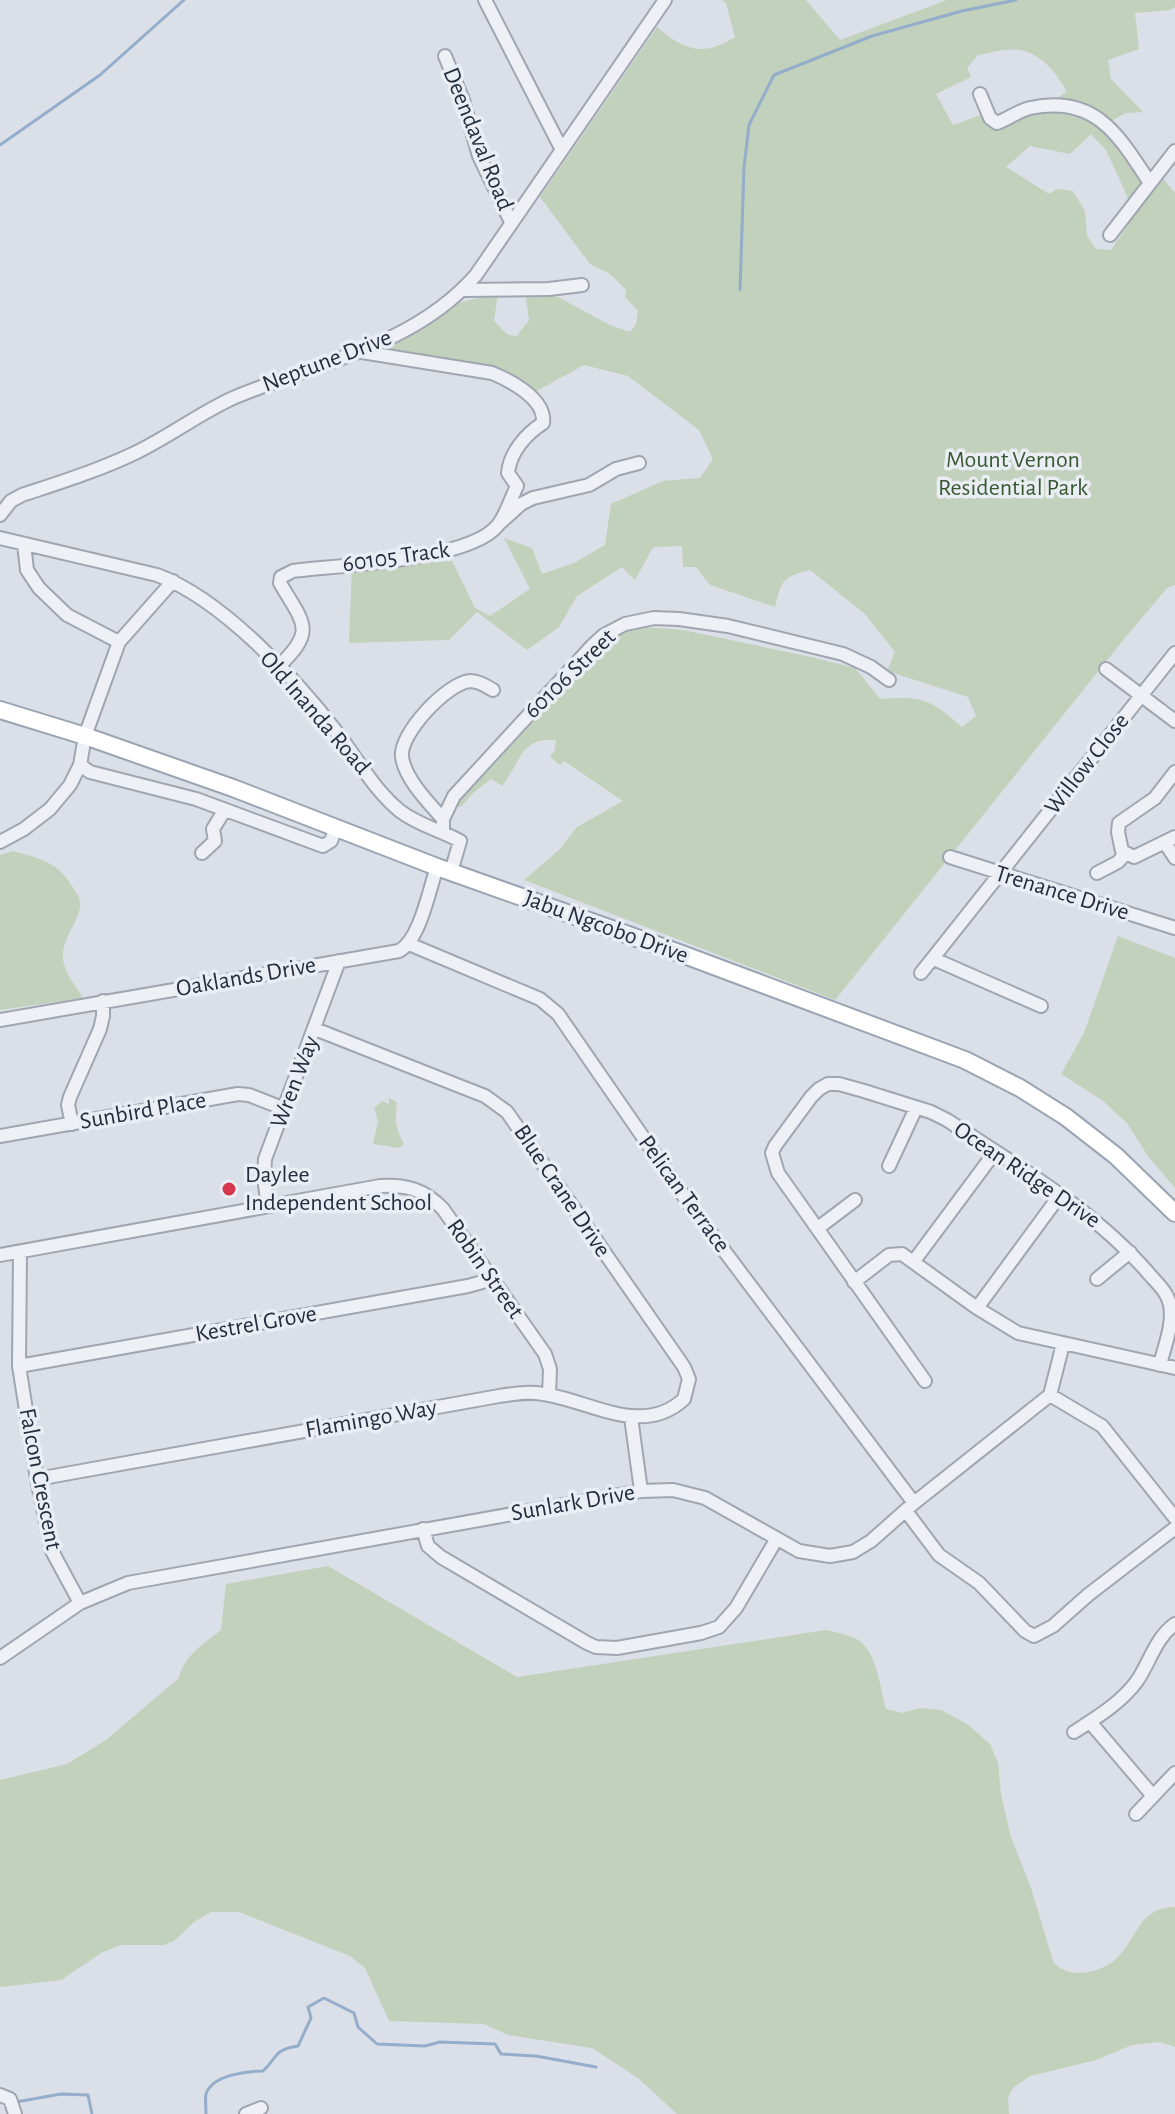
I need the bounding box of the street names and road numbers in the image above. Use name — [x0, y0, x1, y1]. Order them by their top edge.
street label: Deendaval Road — [438, 64, 518, 214]
street label: Neptune Drive — [259, 325, 395, 397]
street label: 60105 Track — [341, 538, 451, 576]
street label: 60106 Street — [520, 625, 621, 723]
street label: Old Inanda Road — [255, 647, 375, 779]
street label: Willow Close — [1040, 709, 1134, 819]
street label: Trenance Drive — [992, 861, 1132, 925]
street label: Jabu Ngcobo Drive — [521, 886, 691, 968]
street label: Oaklands Drive — [174, 953, 318, 1001]
street label: Wren Way — [266, 1033, 324, 1131]
street label: Sunbird Place — [78, 1088, 208, 1134]
street label: Ocean Ridge Drive — [949, 1117, 1105, 1233]
street label: Blue Crane Drive — [509, 1121, 615, 1261]
street label: Pelican Terrace — [634, 1131, 734, 1257]
street label: Robin Street — [442, 1215, 528, 1323]
street label: Kestrel Grove — [193, 1302, 319, 1346]
street label: Flamingo Way — [303, 1396, 439, 1442]
street label: Falcon Crescent — [14, 1406, 66, 1552]
street label: Sunlark Drive — [509, 1480, 637, 1526]

